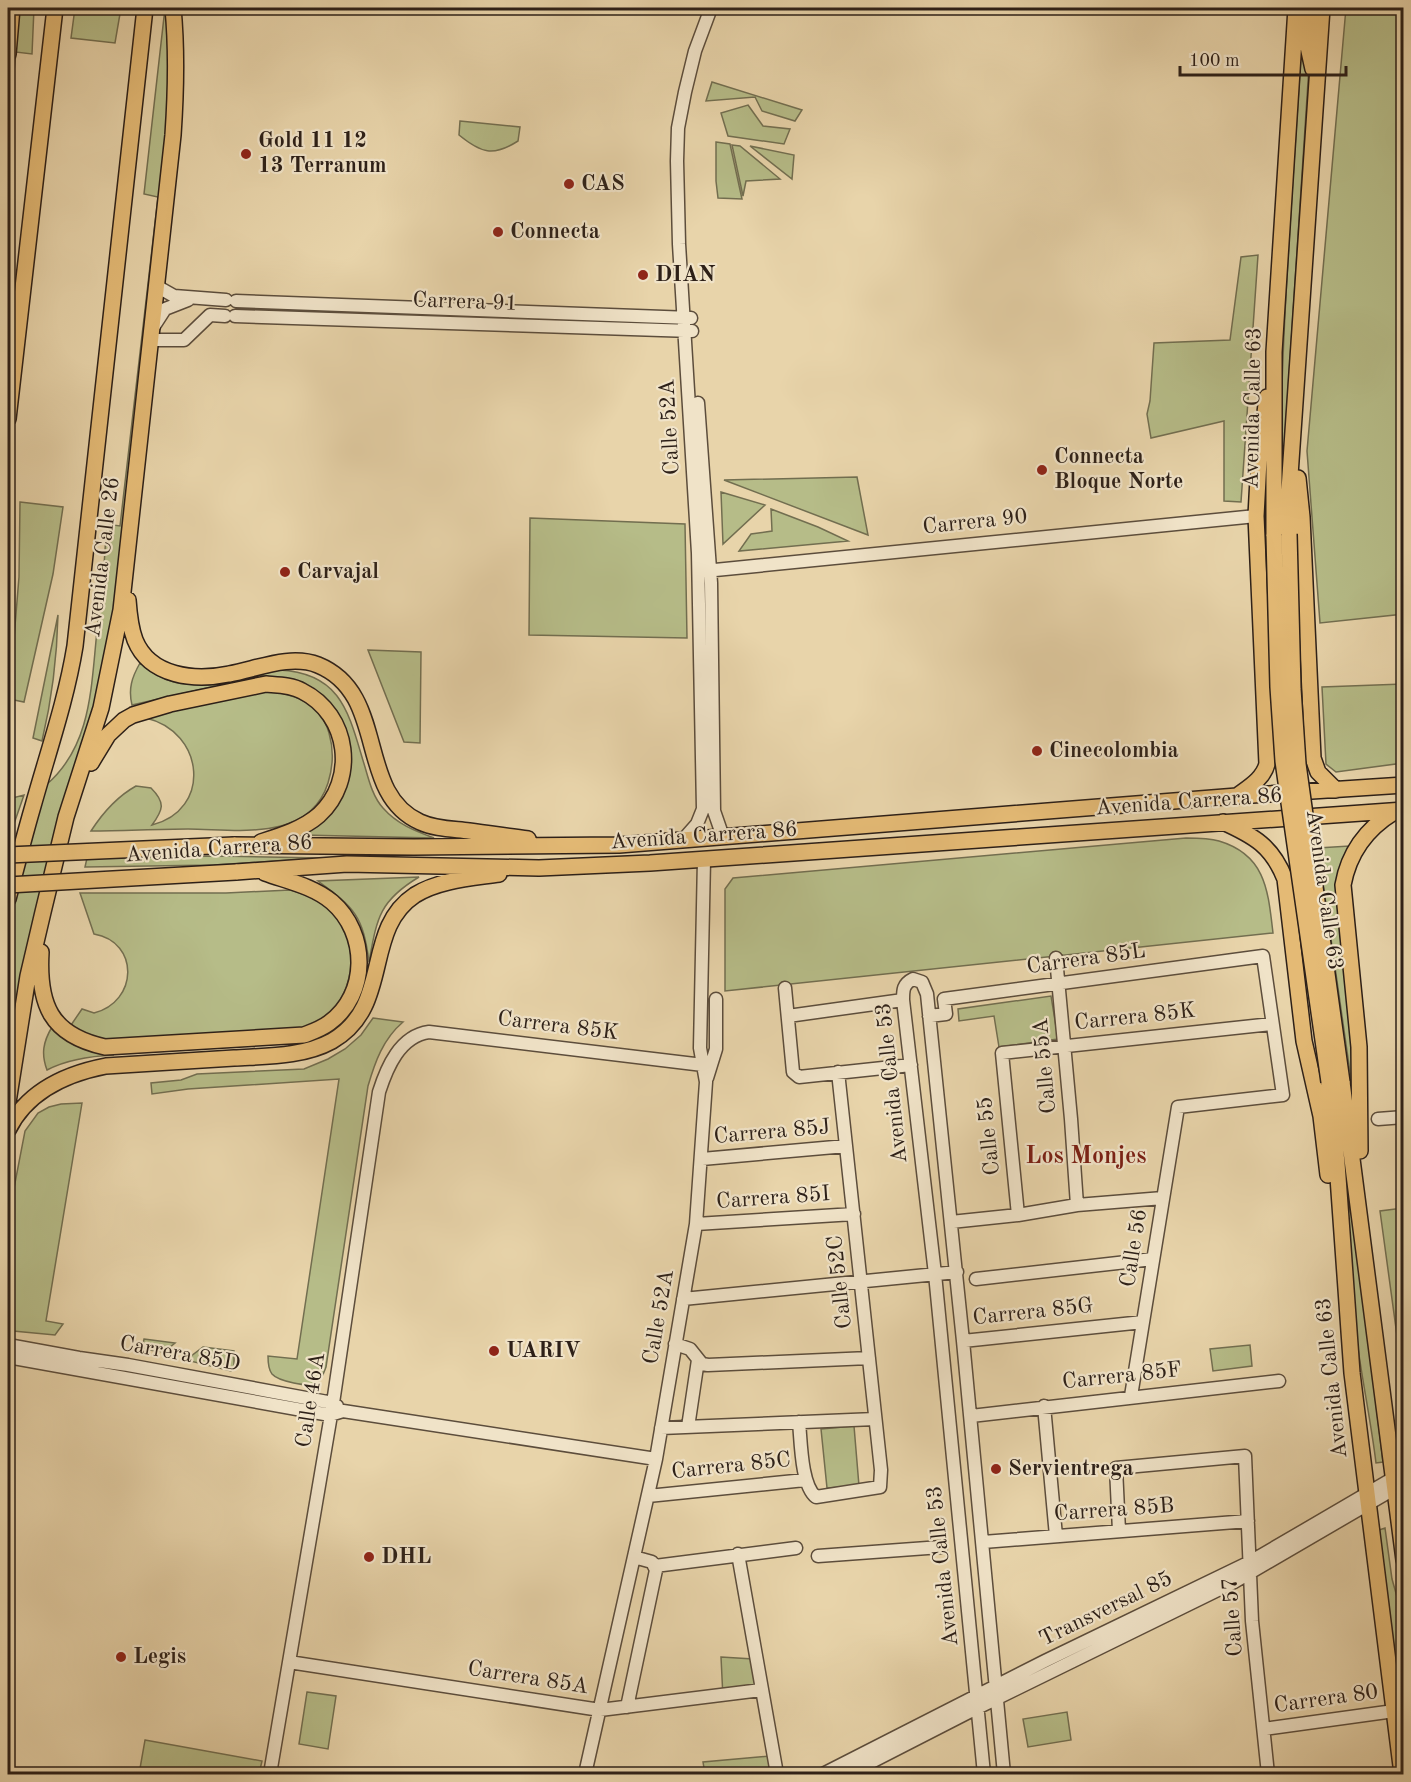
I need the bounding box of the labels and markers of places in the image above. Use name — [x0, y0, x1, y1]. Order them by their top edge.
place label: Gold 11 12 13 Terranum — [258, 130, 387, 177]
marker: Gold 11 12 13 Terranum — [239, 147, 253, 161]
place label: CAS — [581, 173, 625, 195]
marker: CAS — [562, 177, 576, 191]
place label: Connecta — [510, 221, 600, 243]
marker: Connecta — [491, 225, 505, 239]
place label: DIAN — [655, 264, 716, 286]
marker: DIAN — [636, 268, 650, 282]
place label: Connecta Bloque Norte — [1054, 446, 1184, 493]
marker: Connecta Bloque Norte — [1035, 463, 1049, 477]
place label: Carvajal — [297, 561, 379, 583]
marker: Carvajal — [278, 565, 292, 579]
place label: Cinecolombia — [1049, 740, 1179, 762]
marker: Cinecolombia — [1030, 744, 1044, 758]
place label: UARIV — [506, 1340, 581, 1362]
marker: UARIV — [487, 1344, 501, 1358]
place label: Servientrega — [1008, 1458, 1134, 1480]
marker: Servientrega — [989, 1462, 1003, 1476]
place label: DHL — [381, 1546, 431, 1568]
marker: DHL — [362, 1550, 376, 1564]
place label: Legis — [133, 1646, 186, 1668]
marker: Legis — [114, 1650, 128, 1664]

